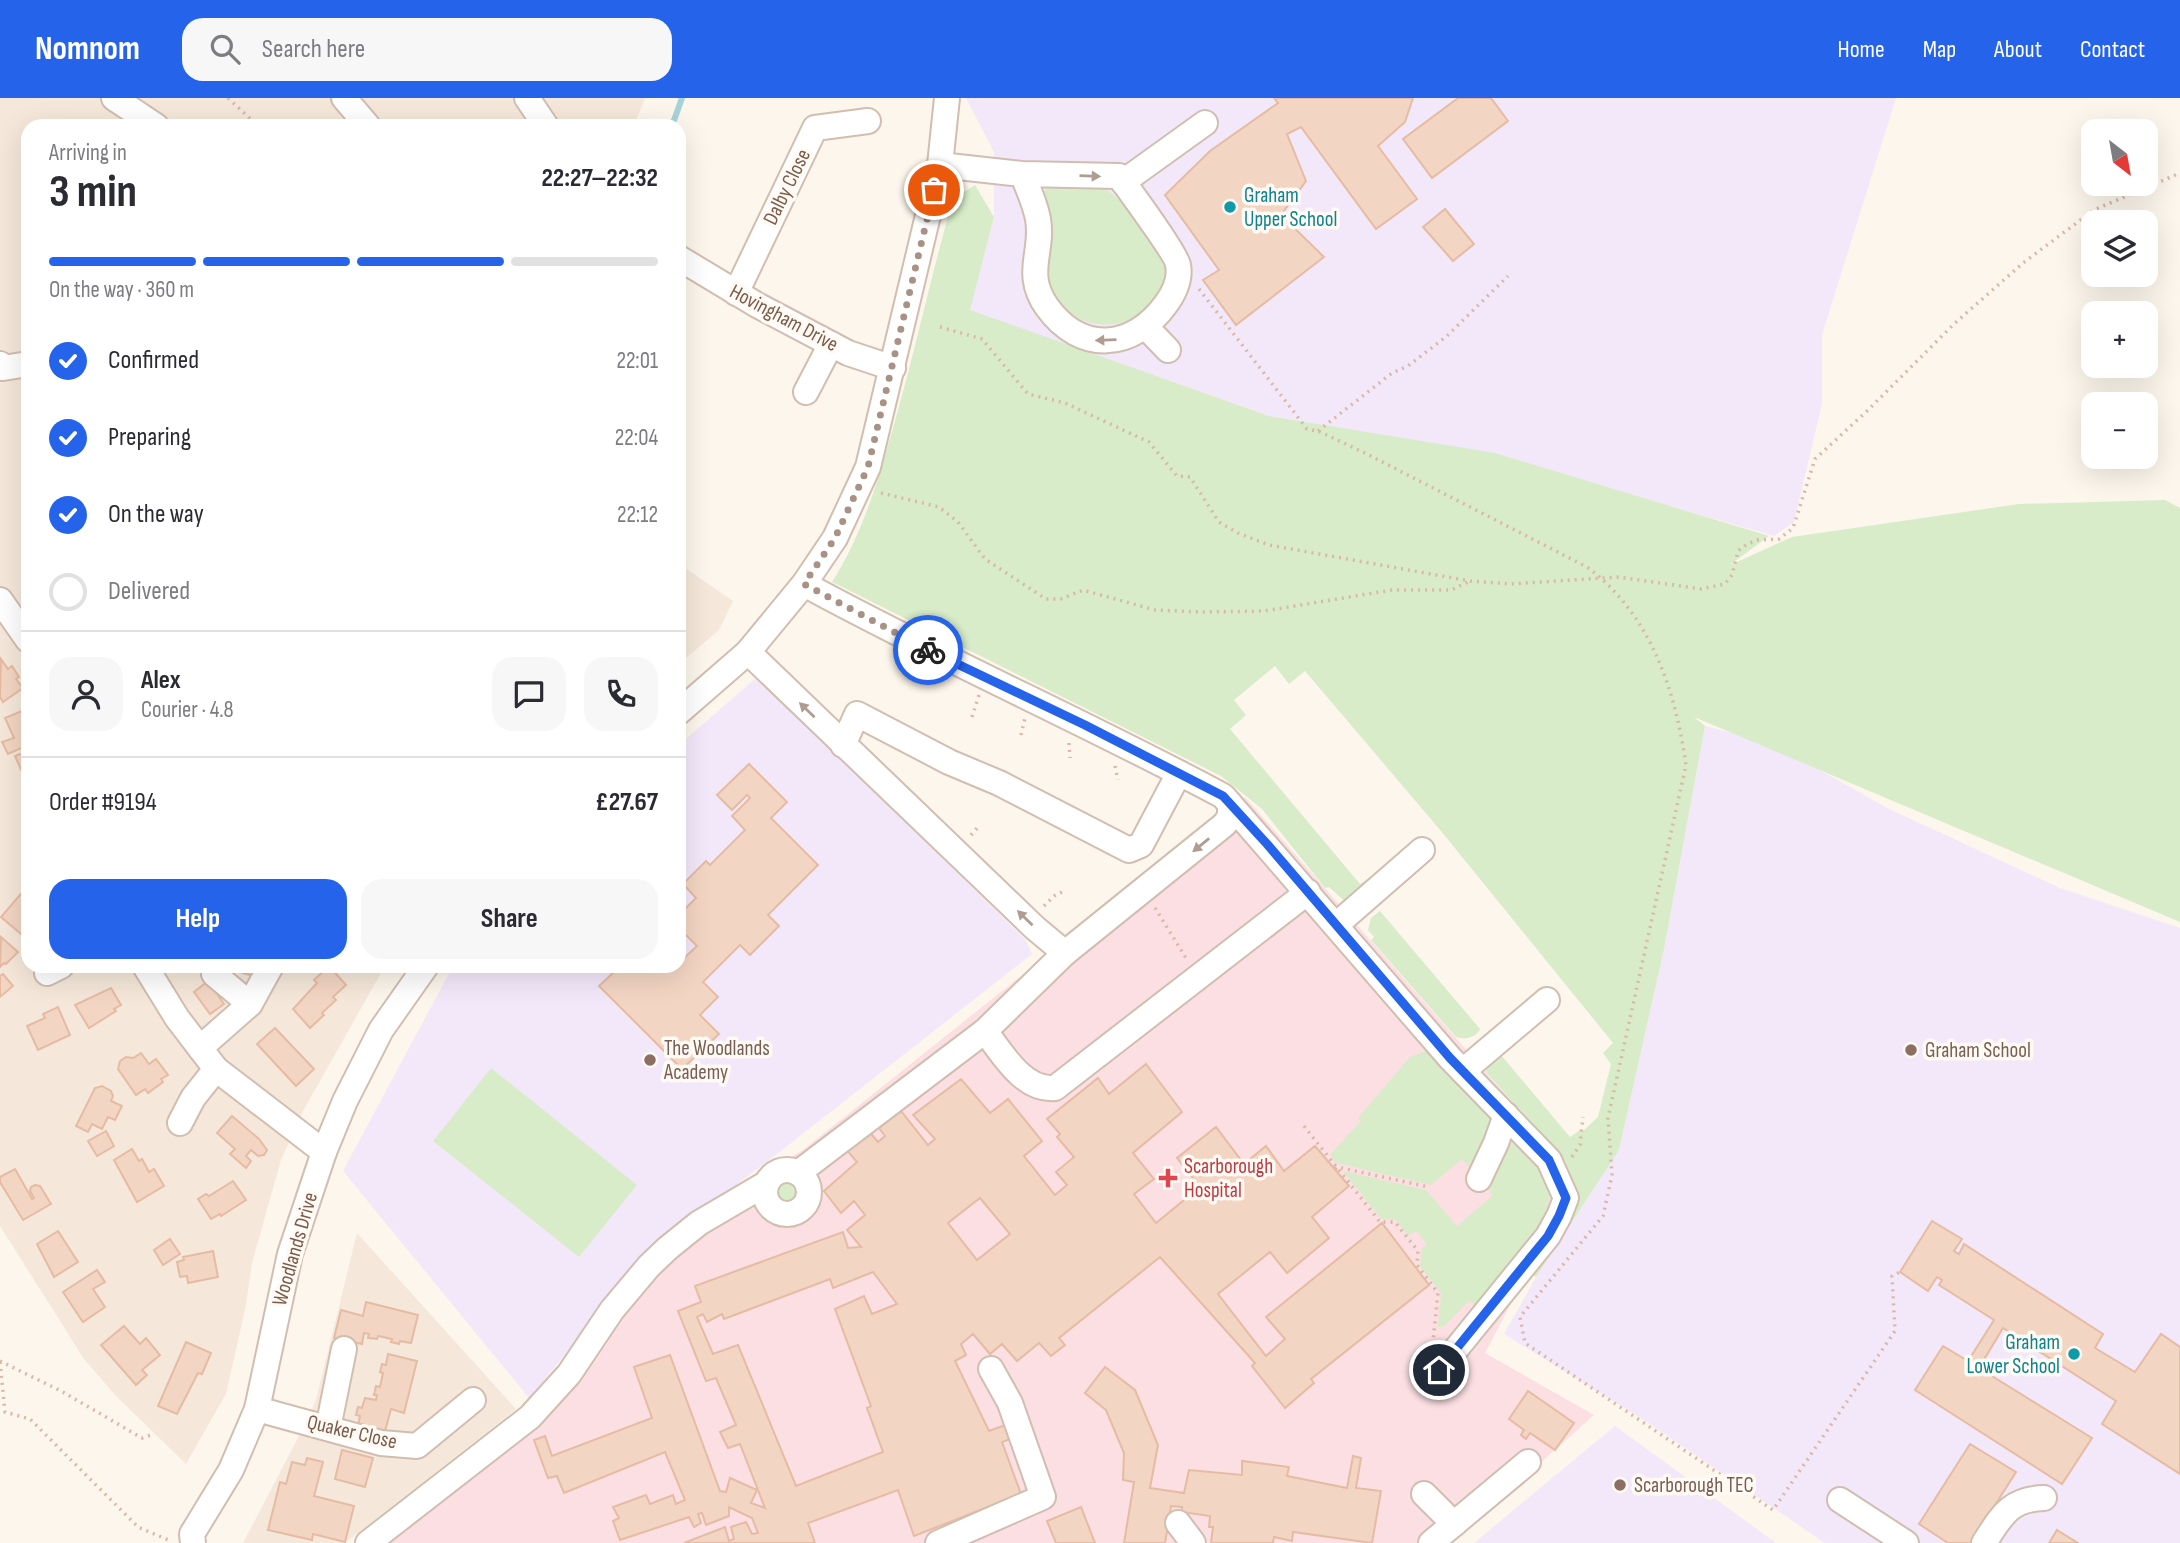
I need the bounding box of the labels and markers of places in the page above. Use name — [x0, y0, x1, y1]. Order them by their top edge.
pin — [904, 160, 964, 220]
place label: Graham Upper School — [1244, 183, 1337, 232]
marker: Graham Upper School — [1222, 199, 1238, 215]
place label: The Woodlands Academy — [663, 1036, 770, 1085]
place label: Graham School — [1925, 1038, 2031, 1063]
marker: Graham School — [1903, 1042, 1919, 1058]
marker: The Woodlands Academy — [642, 1052, 658, 1068]
place label: Scarborough Hospital — [1184, 1154, 1273, 1203]
marker: Scarborough Hospital — [1158, 1168, 1178, 1188]
place label: Graham Lower School — [1967, 1330, 2060, 1379]
pin — [1409, 1340, 1469, 1400]
marker: Graham Lower School — [2066, 1346, 2082, 1362]
place label: Scarborough TEC — [1634, 1473, 1754, 1498]
marker: Scarborough TEC — [1612, 1477, 1628, 1493]

